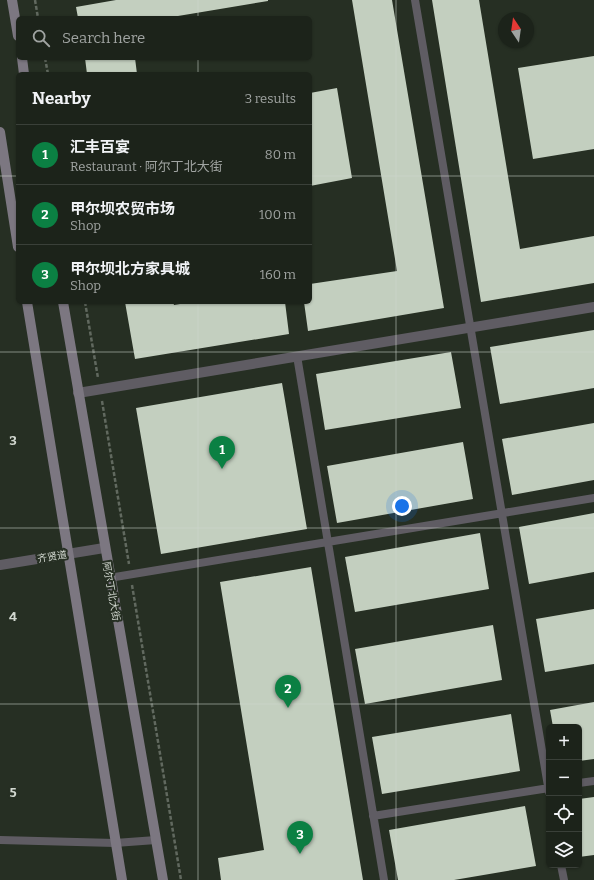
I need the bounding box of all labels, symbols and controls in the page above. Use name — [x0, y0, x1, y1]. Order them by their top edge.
north arrow — [498, 12, 534, 48]
search box — [16, 16, 312, 60]
icon: search — [30, 27, 52, 49]
text: Search here — [62, 29, 145, 47]
text: Nearby — [32, 88, 91, 109]
text: 3 results — [245, 91, 296, 106]
text: 汇丰百宴 — [70, 138, 130, 156]
text: 1 — [42, 147, 48, 162]
text: 80 m — [265, 147, 296, 162]
text: Restaurant · 阿尔丁北大街 — [70, 159, 223, 174]
text: 甲尔坝农贸市场 — [70, 200, 175, 218]
text: 2 — [41, 207, 49, 222]
text: 100 m — [259, 207, 296, 222]
text: Shop — [70, 218, 101, 233]
text: 甲尔坝北方家具城 — [70, 260, 190, 278]
text: 3 — [41, 267, 49, 282]
text: 160 m — [260, 267, 296, 282]
text: Shop — [70, 278, 101, 293]
text: 3 — [9, 433, 17, 448]
pin: 1 — [209, 436, 235, 469]
your location — [392, 496, 412, 516]
street label: 齐贤道 — [36, 549, 68, 565]
street label: 阿尔丁北大街 — [100, 561, 122, 622]
text: 4 — [9, 609, 17, 624]
pin: 2 — [275, 675, 301, 708]
map controls — [546, 724, 582, 868]
button: + — [546, 724, 582, 760]
button: − — [546, 760, 582, 796]
text: 5 — [9, 785, 17, 800]
button: locate — [546, 796, 582, 832]
pin: 3 — [287, 821, 313, 854]
button: layers — [546, 832, 582, 868]

